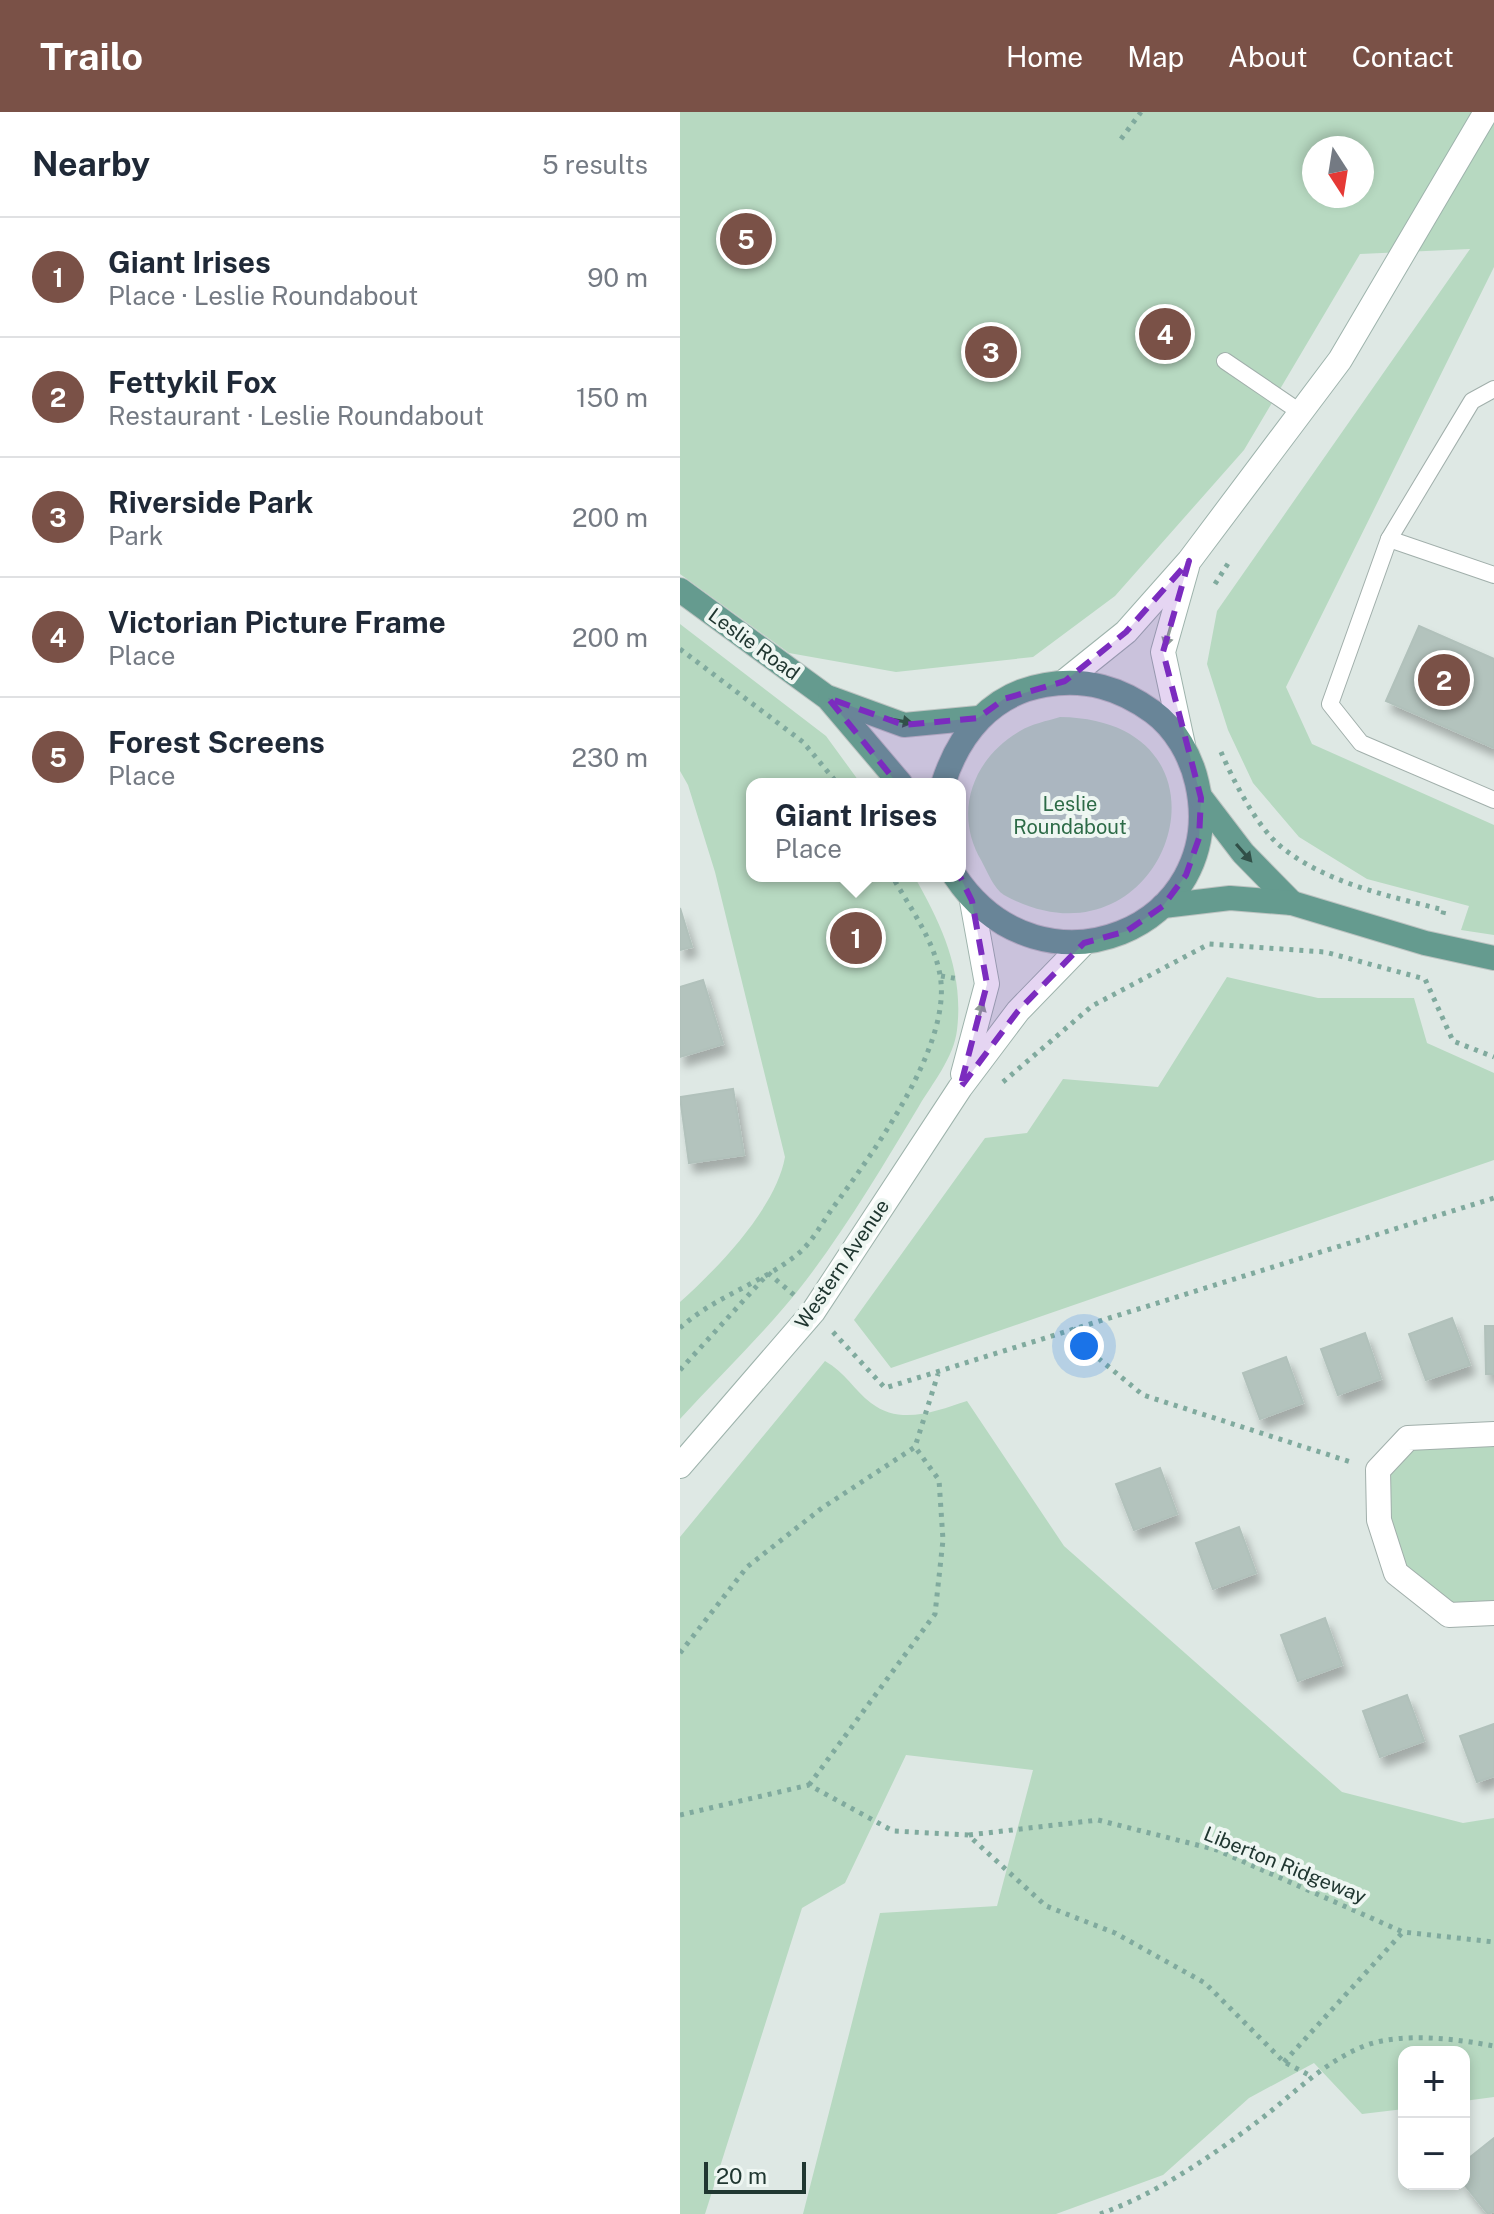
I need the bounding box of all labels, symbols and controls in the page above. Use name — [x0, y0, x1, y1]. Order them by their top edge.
text: Trailo — [40, 34, 143, 79]
text: Home — [1006, 40, 1083, 73]
text: Map — [1127, 40, 1184, 73]
text: About — [1228, 40, 1308, 73]
text: Contact — [1352, 40, 1454, 73]
north arrow — [1302, 136, 1374, 208]
text: Nearby — [32, 144, 150, 184]
text: 5 results — [542, 149, 648, 180]
pin: 5 — [720, 209, 772, 269]
text: Giant Irises — [108, 244, 271, 280]
text: 1 — [52, 262, 64, 293]
text: 90 m — [587, 262, 648, 293]
text: Place · Leslie Roundabout — [108, 280, 418, 311]
pin: 4 — [1139, 304, 1191, 364]
pin: 3 — [965, 322, 1017, 382]
text: Fettykil Fox — [108, 364, 277, 400]
text: 2 — [50, 382, 66, 413]
text: 150 m — [576, 382, 648, 413]
text: Restaurant · Leslie Roundabout — [108, 400, 484, 431]
text: Riverside Park — [108, 484, 314, 520]
text: 3 — [49, 502, 67, 533]
text: 200 m — [572, 502, 648, 533]
text: Park — [108, 520, 163, 551]
street label: Leslie Road — [704, 603, 804, 685]
text: Victorian Picture Frame — [108, 604, 446, 640]
text: 4 — [49, 622, 67, 653]
text: 200 m — [572, 622, 648, 653]
one-way arrow — [1161, 624, 1173, 649]
text: Place — [108, 640, 175, 671]
pin: 2 — [1418, 650, 1470, 710]
one-way arrow — [889, 716, 914, 728]
text: Forest Screens — [108, 724, 325, 760]
text: 5 — [49, 742, 67, 773]
text: 230 m — [572, 742, 648, 773]
text: Place — [108, 760, 175, 791]
popup — [746, 778, 966, 882]
park label: Leslie Roundabout — [1013, 792, 1127, 839]
text: Giant Irises — [775, 797, 937, 833]
text: Place — [775, 833, 842, 864]
one-way arrow — [1235, 842, 1252, 862]
pin: 1 — [830, 908, 882, 968]
one-way arrow — [974, 1000, 986, 1025]
street label: Western Avenue — [790, 1195, 894, 1333]
your location — [1064, 1326, 1104, 1366]
street label: Liberton Ridgeway — [1200, 1821, 1370, 1909]
map controls — [1398, 2046, 1470, 2190]
button: + — [1398, 2046, 1470, 2118]
button: − — [1398, 2118, 1470, 2190]
scale bar — [704, 2158, 806, 2194]
text: 20 m — [716, 2163, 767, 2189]

